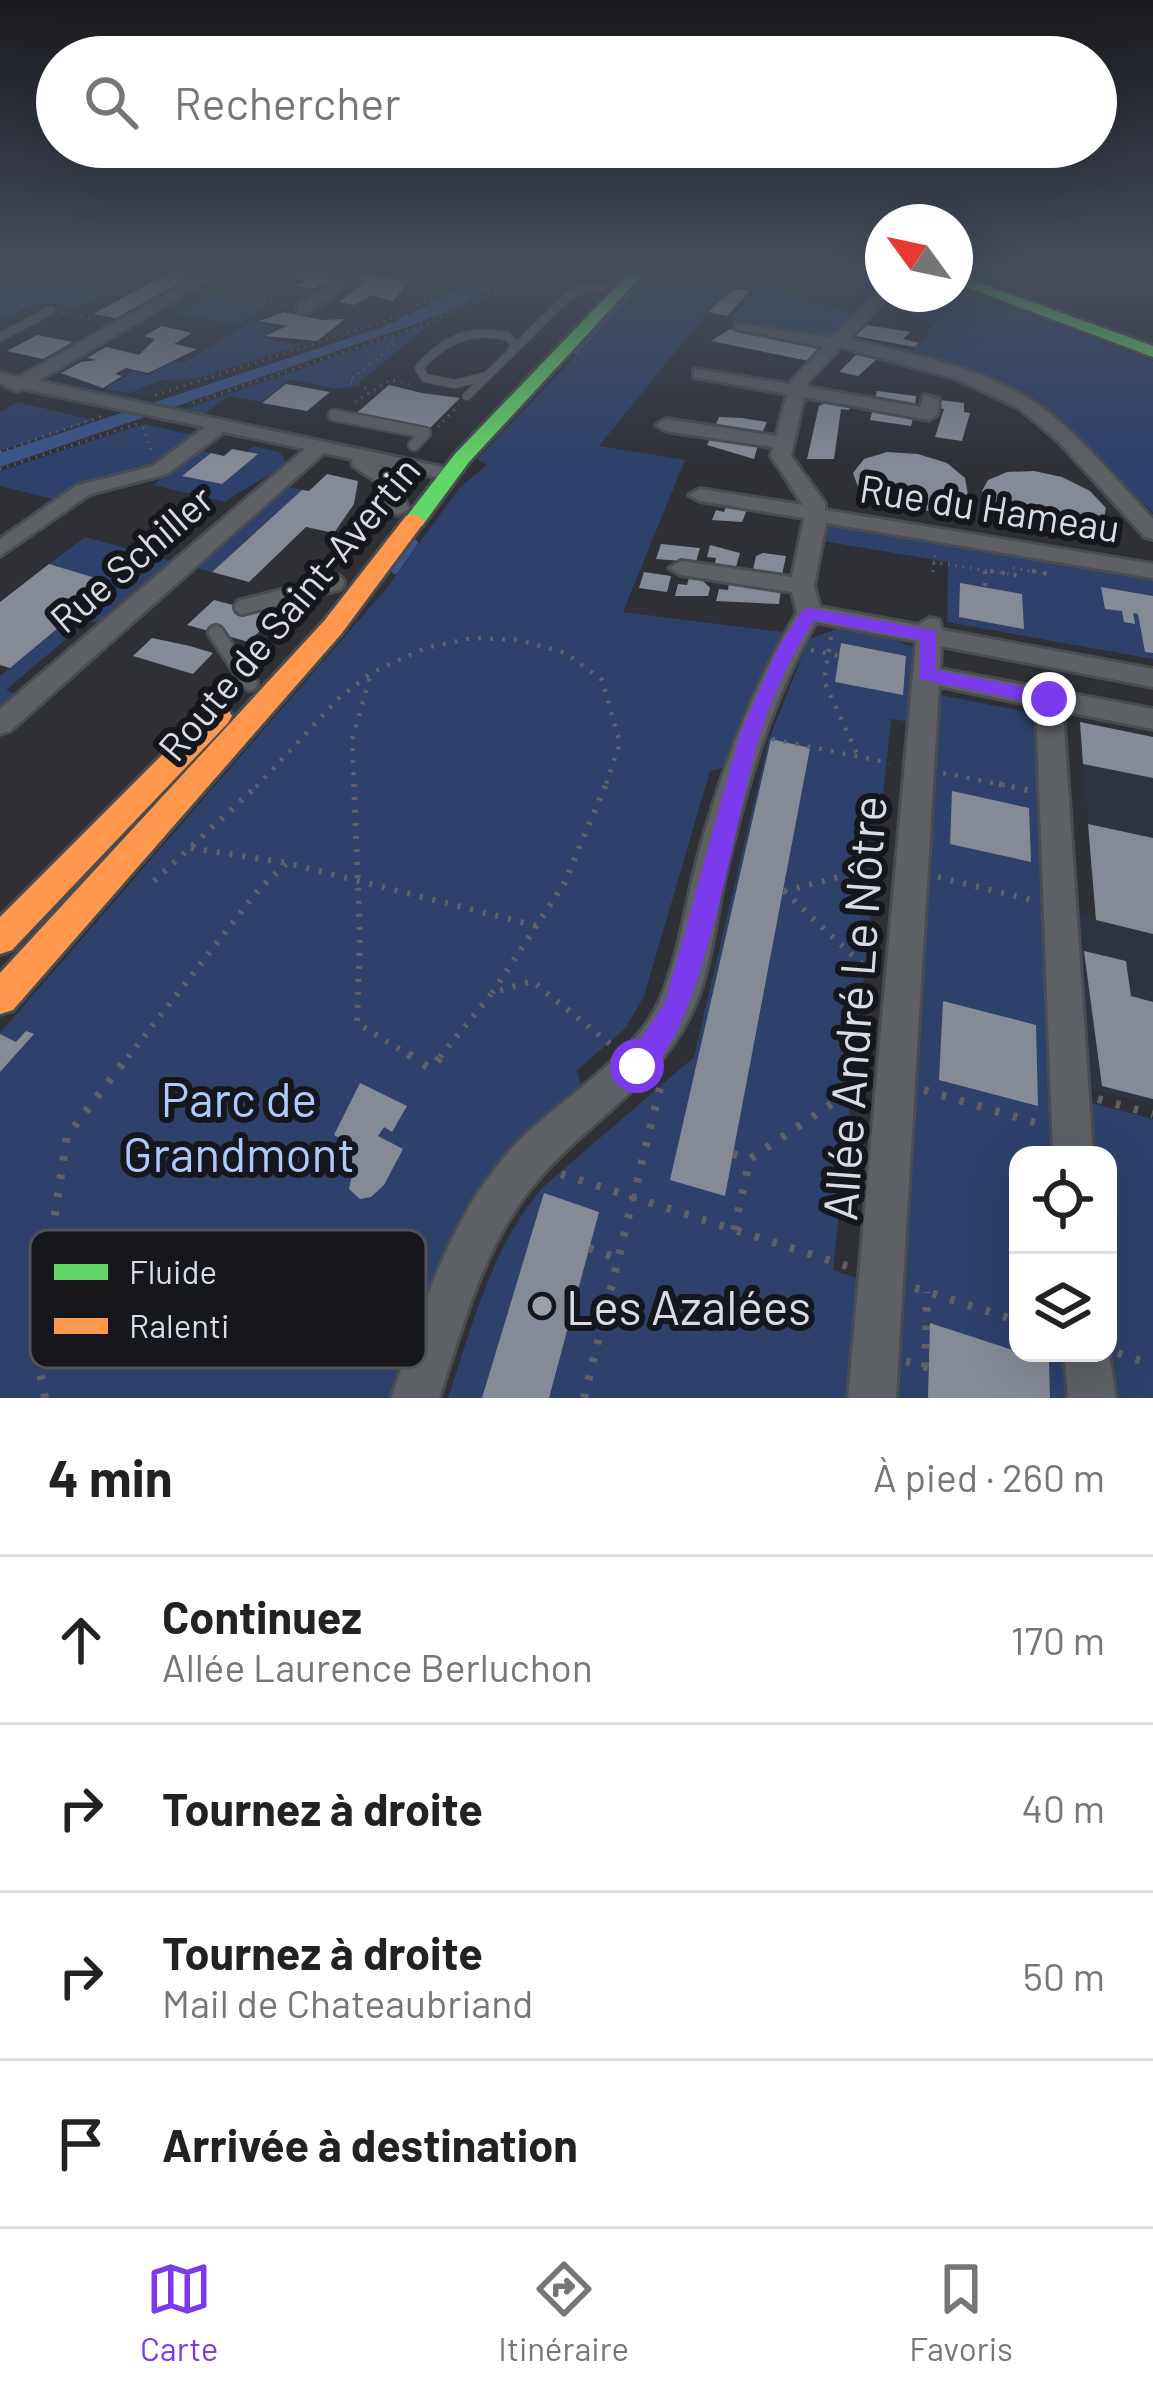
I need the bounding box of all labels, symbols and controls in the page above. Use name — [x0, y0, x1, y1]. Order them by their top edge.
search box — [36, 36, 1117, 168]
icon: search — [78, 69, 144, 135]
text: Rechercher — [174, 75, 401, 129]
north arrow — [865, 204, 973, 312]
street label: Route de Saint-Avertin — [147, 447, 429, 769]
street label: Rue du Hameau — [857, 463, 1123, 551]
street label: Rue Schiller — [40, 475, 222, 641]
route end — [1022, 672, 1076, 726]
street label: Allée André Le Nôtre — [809, 794, 897, 1222]
route start — [610, 1039, 664, 1093]
park label: Parc de Grandmont — [123, 1069, 355, 1182]
map controls — [1009, 1146, 1117, 1362]
button: locate — [1009, 1146, 1117, 1254]
legend — [30, 1230, 426, 1368]
text: Fluide — [129, 1251, 217, 1291]
button: layers — [1009, 1254, 1117, 1362]
place label: Les Azalées — [566, 1277, 811, 1335]
marker: Les Azalées — [529, 1293, 555, 1319]
text: Ralenti — [129, 1305, 229, 1345]
text: 4 min — [48, 1446, 173, 1507]
text: À pied · 260 m — [873, 1453, 1105, 1500]
text: Continuez — [162, 1589, 362, 1643]
icon: ahead — [48, 1607, 114, 1673]
text: 170 m — [1011, 1616, 1105, 1663]
text: Allée Laurence Berluchon — [162, 1643, 593, 1690]
icon: right — [48, 1775, 114, 1841]
text: Tournez à droite — [162, 1781, 483, 1835]
text: 40 m — [1021, 1784, 1105, 1831]
text: Tournez à droite — [162, 1925, 483, 1979]
icon: right — [48, 1943, 114, 2009]
text: 50 m — [1023, 1952, 1105, 1999]
text: Mail de Chateaubriand — [162, 1979, 533, 2026]
icon: arrive — [48, 2111, 114, 2177]
text: Arrivée à destination — [162, 2117, 578, 2171]
tab: Carte — [140, 2256, 218, 2368]
tab: Itinéraire — [498, 2256, 629, 2368]
tab: Favoris — [909, 2256, 1013, 2368]

